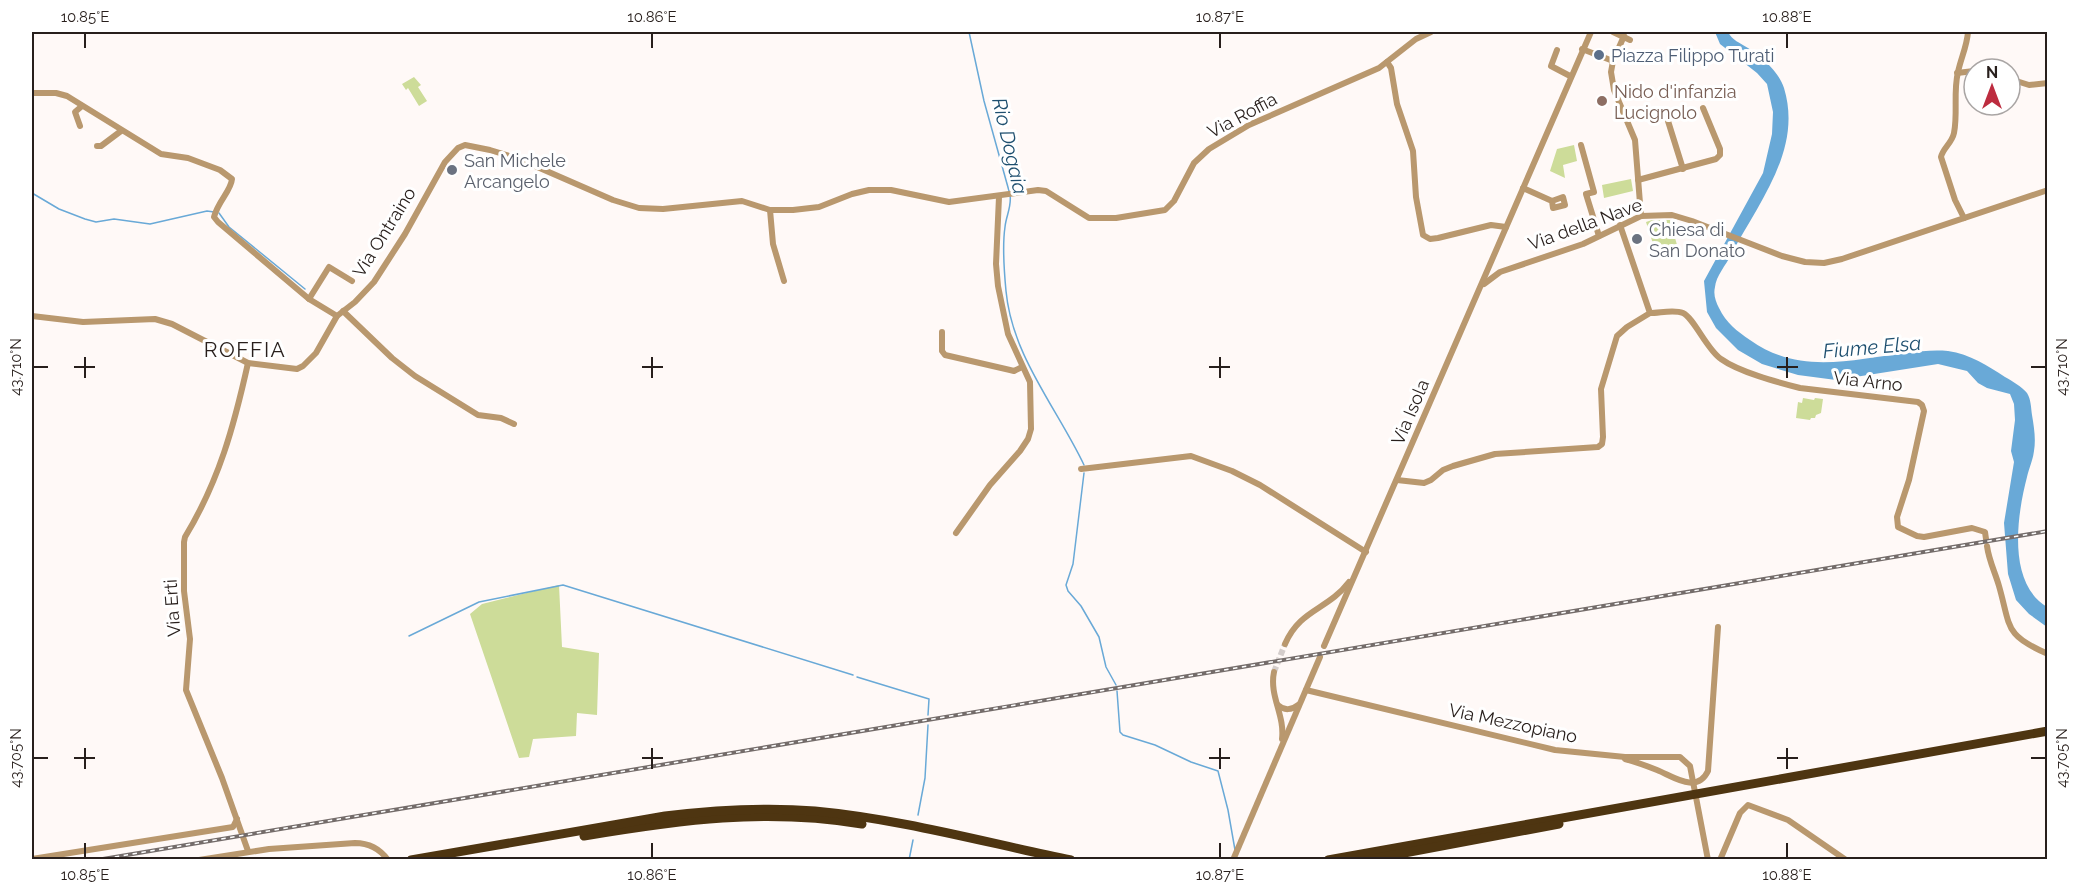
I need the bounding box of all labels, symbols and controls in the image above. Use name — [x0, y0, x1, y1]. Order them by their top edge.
text: 10.85°E — [61, 8, 109, 26]
text: 10.86°E — [627, 8, 677, 26]
text: 10.87°E — [1196, 8, 1244, 26]
text: 10.88°E — [1762, 8, 1812, 26]
place label: Piazza Filippo Turati — [1611, 45, 1775, 66]
marker: Piazza Filippo Turati — [1592, 48, 1606, 62]
north arrow — [1962, 57, 2022, 117]
text: N — [1986, 63, 1998, 82]
place label: Nido d'infanzia Lucignolo — [1614, 81, 1736, 123]
street label: Via Roffia — [1204, 88, 1280, 142]
marker: Nido d'infanzia Lucignolo — [1595, 94, 1609, 108]
water label: Rio Dogaia — [987, 95, 1033, 197]
place label: San Michele Arcangelo — [464, 150, 566, 192]
marker: San Michele Arcangelo — [445, 163, 459, 177]
street label: Via Ontraino — [348, 183, 420, 281]
street label: Via della Nave — [1525, 194, 1645, 254]
place label: Chiesa di San Donato — [1649, 219, 1746, 261]
marker: Chiesa di San Donato — [1630, 232, 1644, 246]
water label: Fiume Elsa — [1822, 331, 1922, 363]
district label: ROFFIA — [204, 337, 286, 362]
text: 43.710°N — [7, 338, 25, 396]
text: 43.710°N — [2053, 338, 2071, 396]
street label: Via Arno — [1832, 367, 1904, 395]
street label: Via Isola — [1387, 376, 1433, 448]
street label: Via Erti — [160, 578, 184, 638]
street label: Via Mezzopiano — [1447, 699, 1579, 747]
text: 43.705°N — [7, 728, 25, 788]
text: 43.705°N — [2053, 728, 2071, 788]
text: 10.85°E — [61, 866, 109, 884]
text: 10.86°E — [627, 866, 677, 884]
text: 10.87°E — [1196, 866, 1244, 884]
text: 10.88°E — [1762, 866, 1812, 884]

